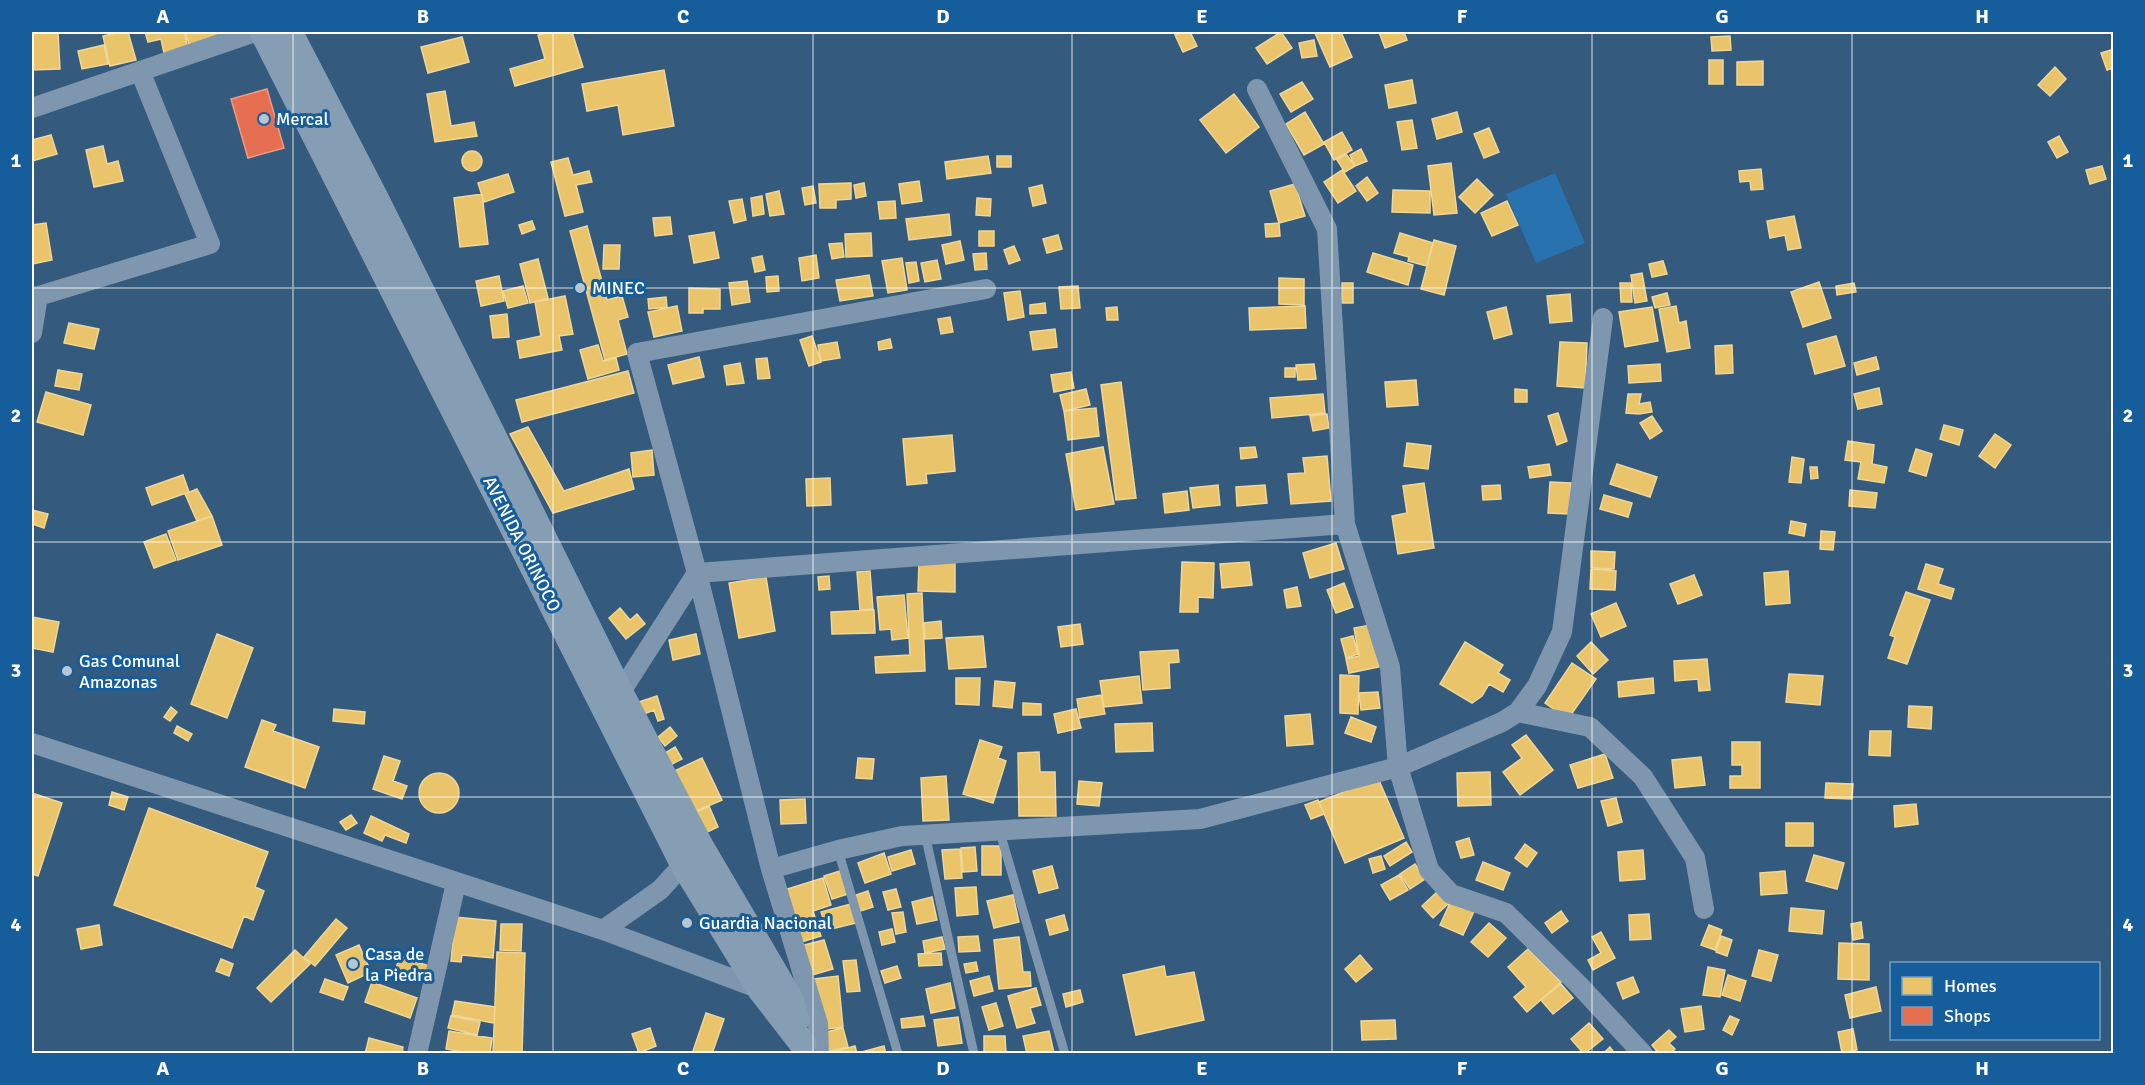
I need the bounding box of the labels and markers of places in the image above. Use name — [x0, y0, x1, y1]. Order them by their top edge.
place label: Mercal — [276, 108, 329, 130]
marker: Mercal — [257, 112, 271, 126]
place label: MINEC — [592, 277, 645, 299]
marker: MINEC — [573, 281, 587, 295]
place label: Gas Comunal Amazonas — [79, 650, 180, 693]
marker: Gas Comunal Amazonas — [60, 664, 74, 678]
place label: Guardia Nacional — [699, 912, 832, 934]
marker: Guardia Nacional — [680, 916, 694, 930]
place label: Casa de la Piedra — [365, 943, 433, 986]
marker: Casa de la Piedra — [346, 957, 360, 971]

